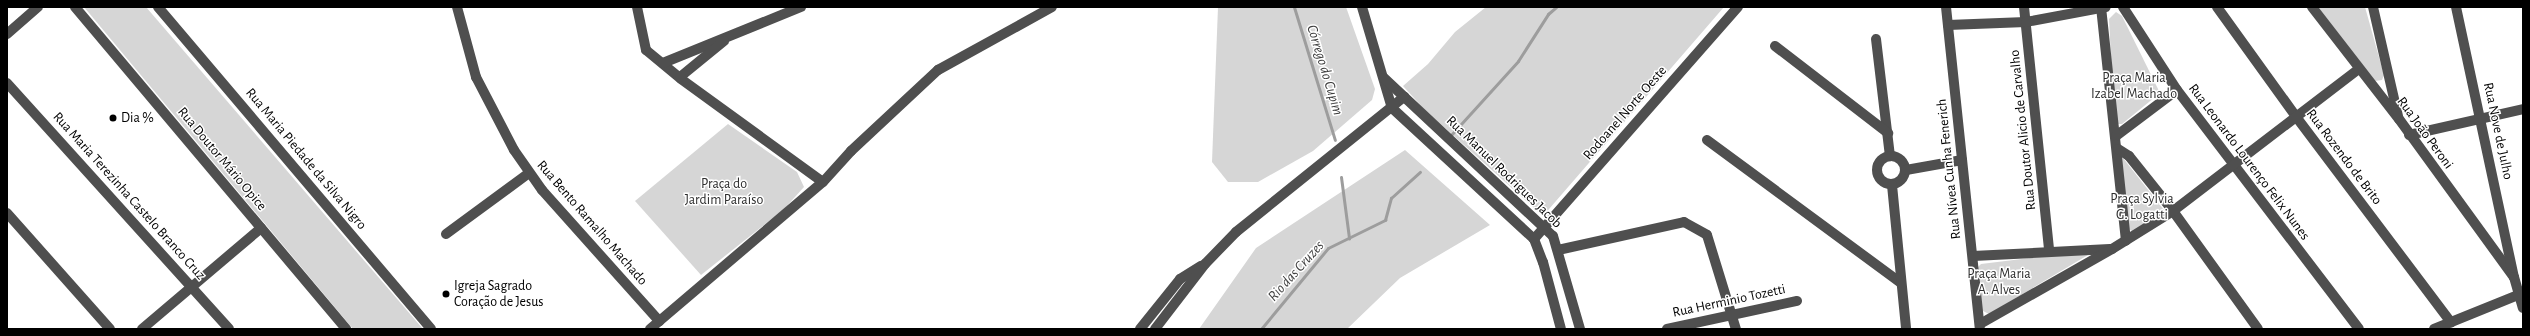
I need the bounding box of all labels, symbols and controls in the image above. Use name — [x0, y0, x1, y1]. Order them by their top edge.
water label: Córrego do Cupim — [1303, 23, 1347, 117]
street label: Rua Doutor Alicio de Carvalho — [2006, 49, 2040, 211]
street label: Rodoanel Norte Oeste — [1580, 63, 1670, 163]
park label: Praça Maria Izabel Machado — [2091, 70, 2177, 102]
street label: Rua Leonardo Lourenço Felix Nunes — [2185, 80, 2313, 244]
street label: Rua Nove de Julho — [2480, 81, 2516, 181]
street label: Rua Maria Piedade da Silva Nigro — [242, 85, 370, 233]
street label: Rua João Peroni — [2393, 94, 2457, 172]
street label: Rua Nívea Cunha Fenerich — [1933, 98, 1965, 240]
street label: Rua Doutor Mário Opice — [174, 104, 270, 214]
street label: Rua Rozendo de Brito — [2303, 106, 2385, 208]
street label: Rua Maria Terezinha Castelo Branco Cruz — [49, 109, 209, 283]
place label: Dia % — [121, 110, 154, 126]
street label: Rua Manuel Rodrigues Jacob — [1443, 112, 1565, 232]
marker: Dia % — [108, 113, 118, 123]
street label: Rua Bento Ramalho Machado — [533, 157, 651, 289]
park label: Praça do Jardim Paraíso — [685, 176, 763, 208]
park label: Praça Sylvia G. Logatti — [2110, 191, 2174, 224]
water label: Rio das Cruzes — [1264, 237, 1328, 305]
park label: Praça Maria A. Alves — [1967, 266, 2031, 298]
place label: Igreja Sagrado Coração de Jesus — [454, 278, 543, 310]
street label: Rua Herminio Tozetti — [1671, 281, 1787, 321]
marker: Igreja Sagrado Coração de Jesus — [441, 289, 451, 299]

